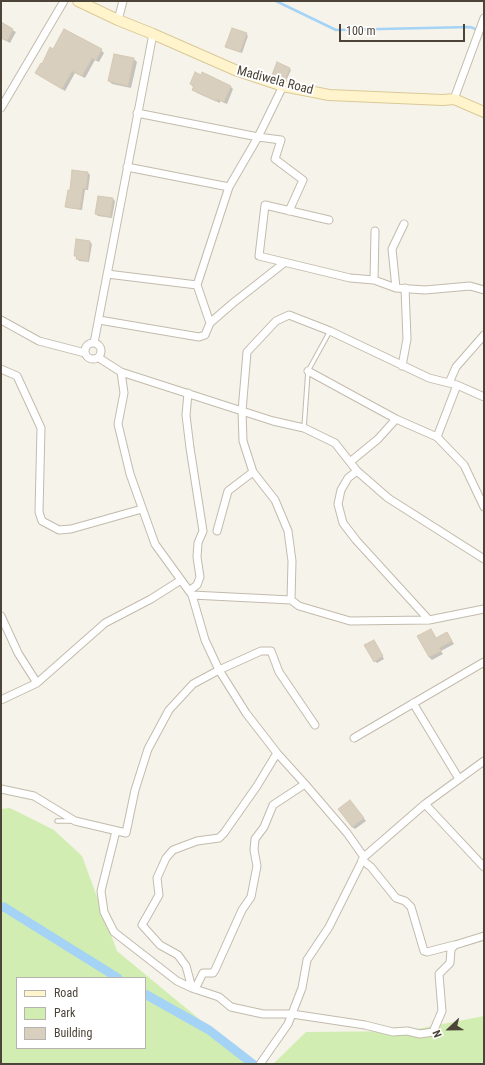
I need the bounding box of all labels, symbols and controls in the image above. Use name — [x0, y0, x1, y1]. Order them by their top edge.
scale bar — [341, 16, 467, 42]
text: 100 m — [346, 24, 376, 38]
street label: Madiwela Road — [235, 63, 315, 99]
legend — [16, 977, 146, 1049]
text: Road — [54, 986, 78, 1000]
text: Park — [54, 1006, 75, 1020]
north arrow — [429, 1009, 469, 1049]
text: Building — [54, 1026, 92, 1040]
text: N — [430, 1028, 445, 1039]

